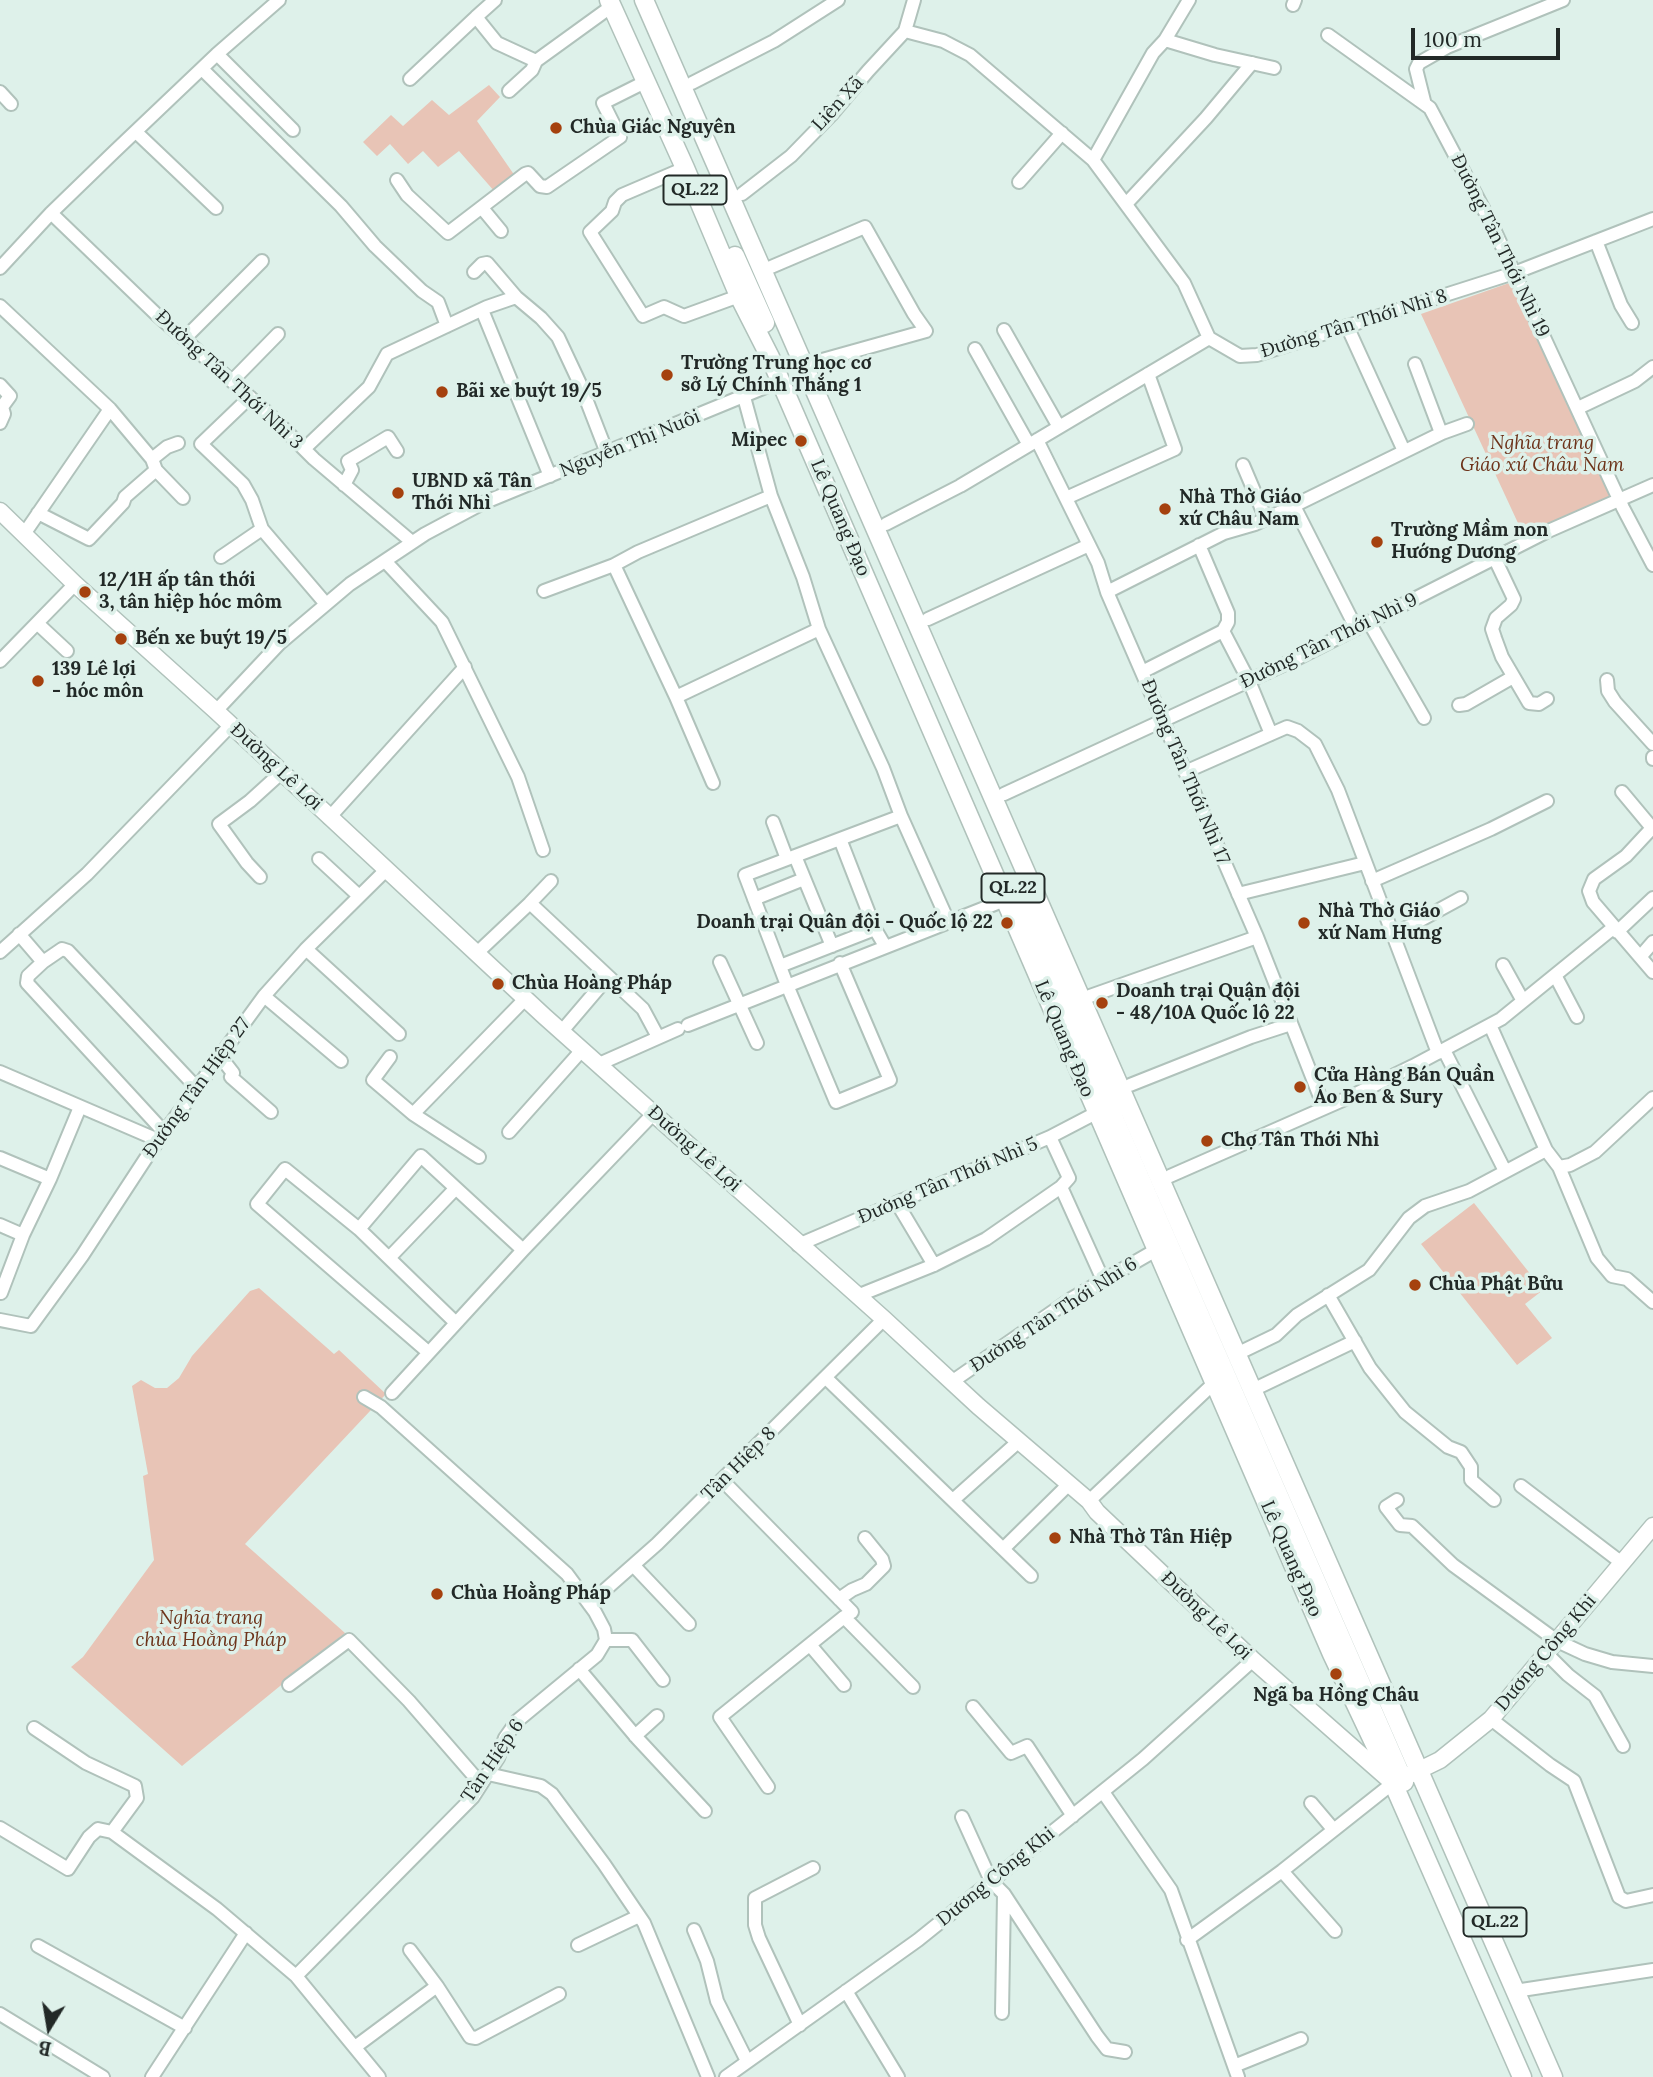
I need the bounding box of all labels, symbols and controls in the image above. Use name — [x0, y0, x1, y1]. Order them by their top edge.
scale bar — [1415, 14, 1564, 58]
text: 100 m — [1424, 26, 1482, 53]
street label: Liên Xã — [808, 72, 868, 136]
place label: Chùa Giác Nguyên — [570, 117, 736, 139]
marker: Chùa Giác Nguyên — [548, 120, 564, 136]
street label: Đường Tân Thới Nhì 19 — [1446, 151, 1554, 341]
road number: QL.22 — [664, 176, 726, 204]
street label: Đường Tân Thới Nhì 8 — [1258, 285, 1450, 363]
street label: Đường Tân Thới Nhì 3 — [150, 306, 308, 454]
place label: Trường Trung học cơ sở Lý Chính Thắng 1 — [681, 353, 871, 397]
marker: Trường Trung học cơ sở Lý Chính Thắng 1 — [659, 367, 675, 383]
place label: Bãi xe buýt 19/5 — [456, 381, 602, 403]
marker: Bãi xe buýt 19/5 — [434, 384, 450, 400]
street label: Nguyễn Thị Nuôi — [557, 405, 703, 483]
place label: Mipec — [731, 430, 787, 452]
marker: Mipec — [793, 433, 809, 449]
park label: Nghĩa trang Giáo xứ Châu Nam — [1460, 433, 1624, 477]
street label: Lê Quang Đạo — [805, 456, 875, 580]
place label: UBND xã Tân Thới Nhì — [412, 471, 532, 515]
marker: UBND xã Tân Thới Nhì — [390, 485, 406, 501]
place label: Nhà Thờ Giáo xứ Châu Nam — [1179, 487, 1301, 531]
marker: Nhà Thờ Giáo xứ Châu Nam — [1157, 501, 1173, 517]
place label: Trường Mầm non Hướng Dương — [1391, 520, 1548, 564]
marker: Trường Mầm non Hướng Dương — [1369, 534, 1385, 550]
place label: 12/1H ấp tân thới 3, tân hiệp hóc môm — [99, 570, 282, 614]
marker: 12/1H ấp tân thới 3, tân hiệp hóc môm — [77, 584, 93, 600]
street label: Đường Tân Thới Nhì 9 — [1237, 588, 1421, 694]
place label: Bến xe buýt 19/5 — [135, 628, 287, 650]
marker: Bến xe buýt 19/5 — [113, 631, 129, 647]
place label: 139 Lê lợi - hóc môn — [52, 659, 144, 703]
marker: 139 Lê lợi - hóc môn — [30, 673, 46, 689]
street label: Đường Tân Thới Nhì 17 — [1136, 676, 1234, 868]
street label: Đường Lê Lợi — [225, 719, 327, 815]
road number: QL.22 — [982, 874, 1044, 903]
place label: Nhà Thờ Giáo xứ Nam Hưng — [1318, 901, 1442, 945]
place label: Doanh trại Quân đội - Quốc lộ 22 — [696, 912, 993, 934]
marker: Doanh trại Quân đội - Quốc lộ 22 — [999, 915, 1015, 931]
marker: Nhà Thờ Giáo xứ Nam Hưng — [1296, 915, 1312, 931]
place label: Chùa Hoàng Pháp — [512, 973, 672, 995]
marker: Chùa Hoàng Pháp — [490, 976, 506, 992]
street label: Lê Quang Đạo — [1029, 977, 1099, 1101]
place label: Doanh trại Quận đội - 48/10A Quốc lộ 22 — [1116, 981, 1300, 1025]
marker: Doanh trại Quận đội - 48/10A Quốc lộ 22 — [1094, 995, 1110, 1011]
street label: Đường Tân Hiệp 27 — [139, 1014, 255, 1162]
place label: Cửa Hàng Bán Quần Áo Ben & Sury — [1314, 1065, 1495, 1109]
marker: Cửa Hàng Bán Quần Áo Ben & Sury — [1292, 1079, 1308, 1095]
street label: Đường Lê Lợi — [643, 1101, 745, 1197]
place label: Chợ Tân Thới Nhì — [1221, 1130, 1379, 1152]
street label: Đường Tân Thới Nhì 5 — [855, 1133, 1041, 1229]
marker: Chợ Tân Thới Nhì — [1199, 1133, 1215, 1149]
street label: Đường Tản Thới Nhì 6 — [966, 1253, 1142, 1377]
place label: Chùa Phật Bửu — [1429, 1274, 1563, 1296]
marker: Chùa Phật Bửu — [1407, 1277, 1423, 1293]
street label: Tân Hiệp 8 — [697, 1422, 781, 1506]
street label: Lê Quang Đạo — [1255, 1497, 1327, 1621]
place label: Nhà Thờ Tân Hiệp — [1069, 1527, 1232, 1549]
marker: Nhà Thờ Tân Hiệp — [1047, 1530, 1063, 1546]
street label: Đường Lê Lợi — [1156, 1567, 1256, 1665]
place label: Chùa Hoằng Pháp — [451, 1583, 611, 1605]
marker: Chùa Hoằng Pháp — [429, 1586, 445, 1602]
street label: Dương Công Khi — [1491, 1590, 1601, 1716]
park label: Nghĩa trang chùa Hoằng Pháp — [135, 1608, 287, 1652]
marker: Ngã ba Hồng Châu — [1328, 1666, 1344, 1682]
place label: Ngã ba Hồng Châu — [1253, 1685, 1419, 1707]
street label: Tân Hiệp 6 — [457, 1715, 529, 1807]
street label: Dương Công Khi — [933, 1823, 1059, 1931]
road number: QL.22 — [1464, 1908, 1526, 1936]
north arrow — [14, 1993, 84, 2063]
text: B — [37, 2036, 53, 2062]

